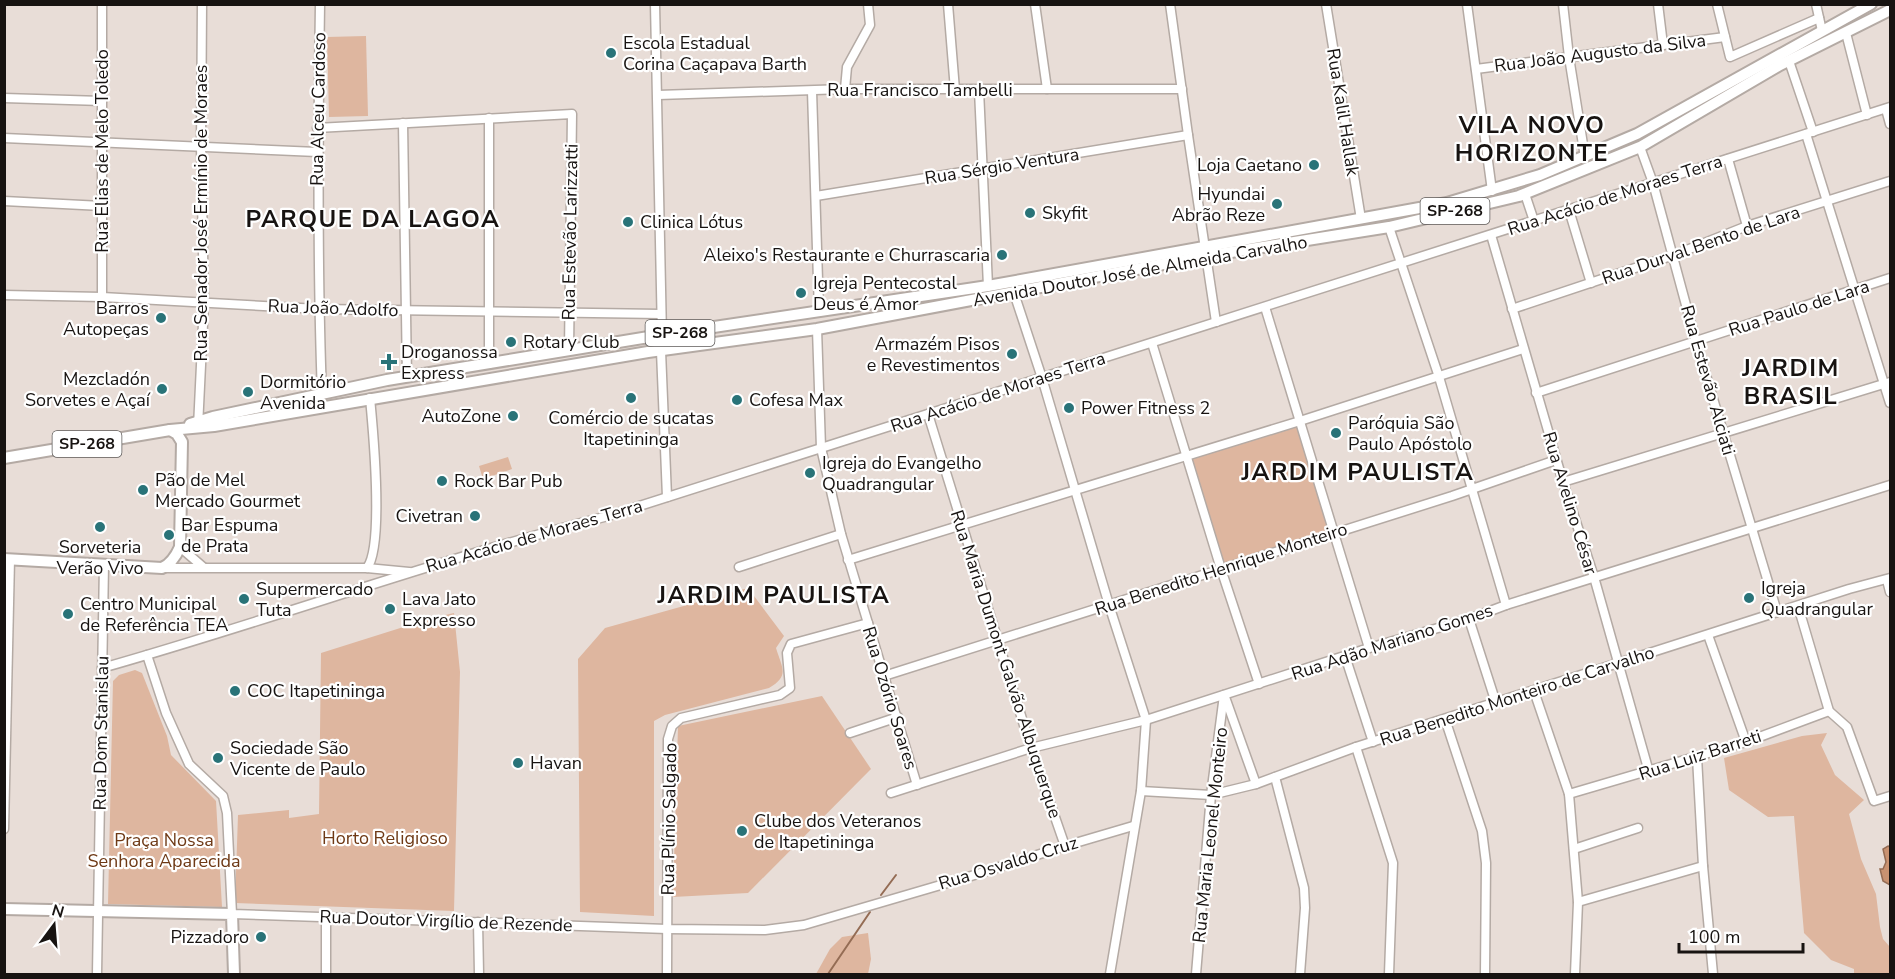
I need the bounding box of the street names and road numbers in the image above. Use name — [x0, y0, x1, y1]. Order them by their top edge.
street label: Rua João Augusto da Silva — [1493, 28, 1707, 78]
street label: Rua Alceu Cardoso — [305, 32, 331, 186]
street label: Rua Kalil Hallak — [1321, 46, 1365, 179]
street label: Rua Elias de Melo Toledo — [90, 49, 114, 253]
street label: Rua Senador José Ermínio de Moraes — [189, 65, 213, 361]
street label: Rua Francisco Tambelli — [827, 78, 1013, 102]
street label: Rua Sérgio Ventura — [923, 142, 1081, 190]
street label: Rua Estevão Larizzatti — [556, 143, 584, 321]
street label: Rua Acácio de Moraes Terra — [1505, 149, 1725, 241]
road number: SP-268 — [1420, 198, 1490, 224]
street label: Rua Durval Bento de Lara — [1599, 200, 1803, 290]
street label: Avenida Doutor José de Almeida Carvalho — [971, 230, 1309, 312]
street label: Rua Paulo de Lara — [1726, 274, 1872, 342]
street label: Rua João Adolfo — [267, 294, 399, 322]
street label: Rua Estevão Alciati — [1675, 302, 1741, 458]
road number: SP-268 — [646, 320, 714, 346]
street label: Rua Acácio de Moraes Terra — [888, 346, 1108, 438]
street label: Rua Avelino César — [1537, 429, 1603, 578]
road number: SP-268 — [52, 431, 122, 457]
street label: Rua Acácio de Moraes Terra — [423, 494, 645, 578]
street label: Rua Maria Dumont Galvão Albuquerque — [945, 507, 1067, 821]
street label: Rua Benedito Henrique Monteiro — [1092, 517, 1350, 621]
street label: Rua Adão Mariano Gomes — [1288, 598, 1496, 686]
street label: Rua Ozório Soares — [857, 623, 923, 773]
street label: Rua Benedito Monteiro de Carvalho — [1377, 640, 1657, 752]
street label: Rua Dom Stanislau — [88, 655, 114, 811]
street label: Rua Luiz Barreti — [1636, 724, 1764, 786]
street label: Rua Maria Leonel Monteiro — [1187, 726, 1233, 944]
street label: Rua Plínio Salgado — [656, 742, 682, 896]
street label: Rua Osvaldo Cruz — [935, 830, 1081, 896]
street label: Rua Doutor Virgílio de Rezende — [319, 905, 573, 937]

